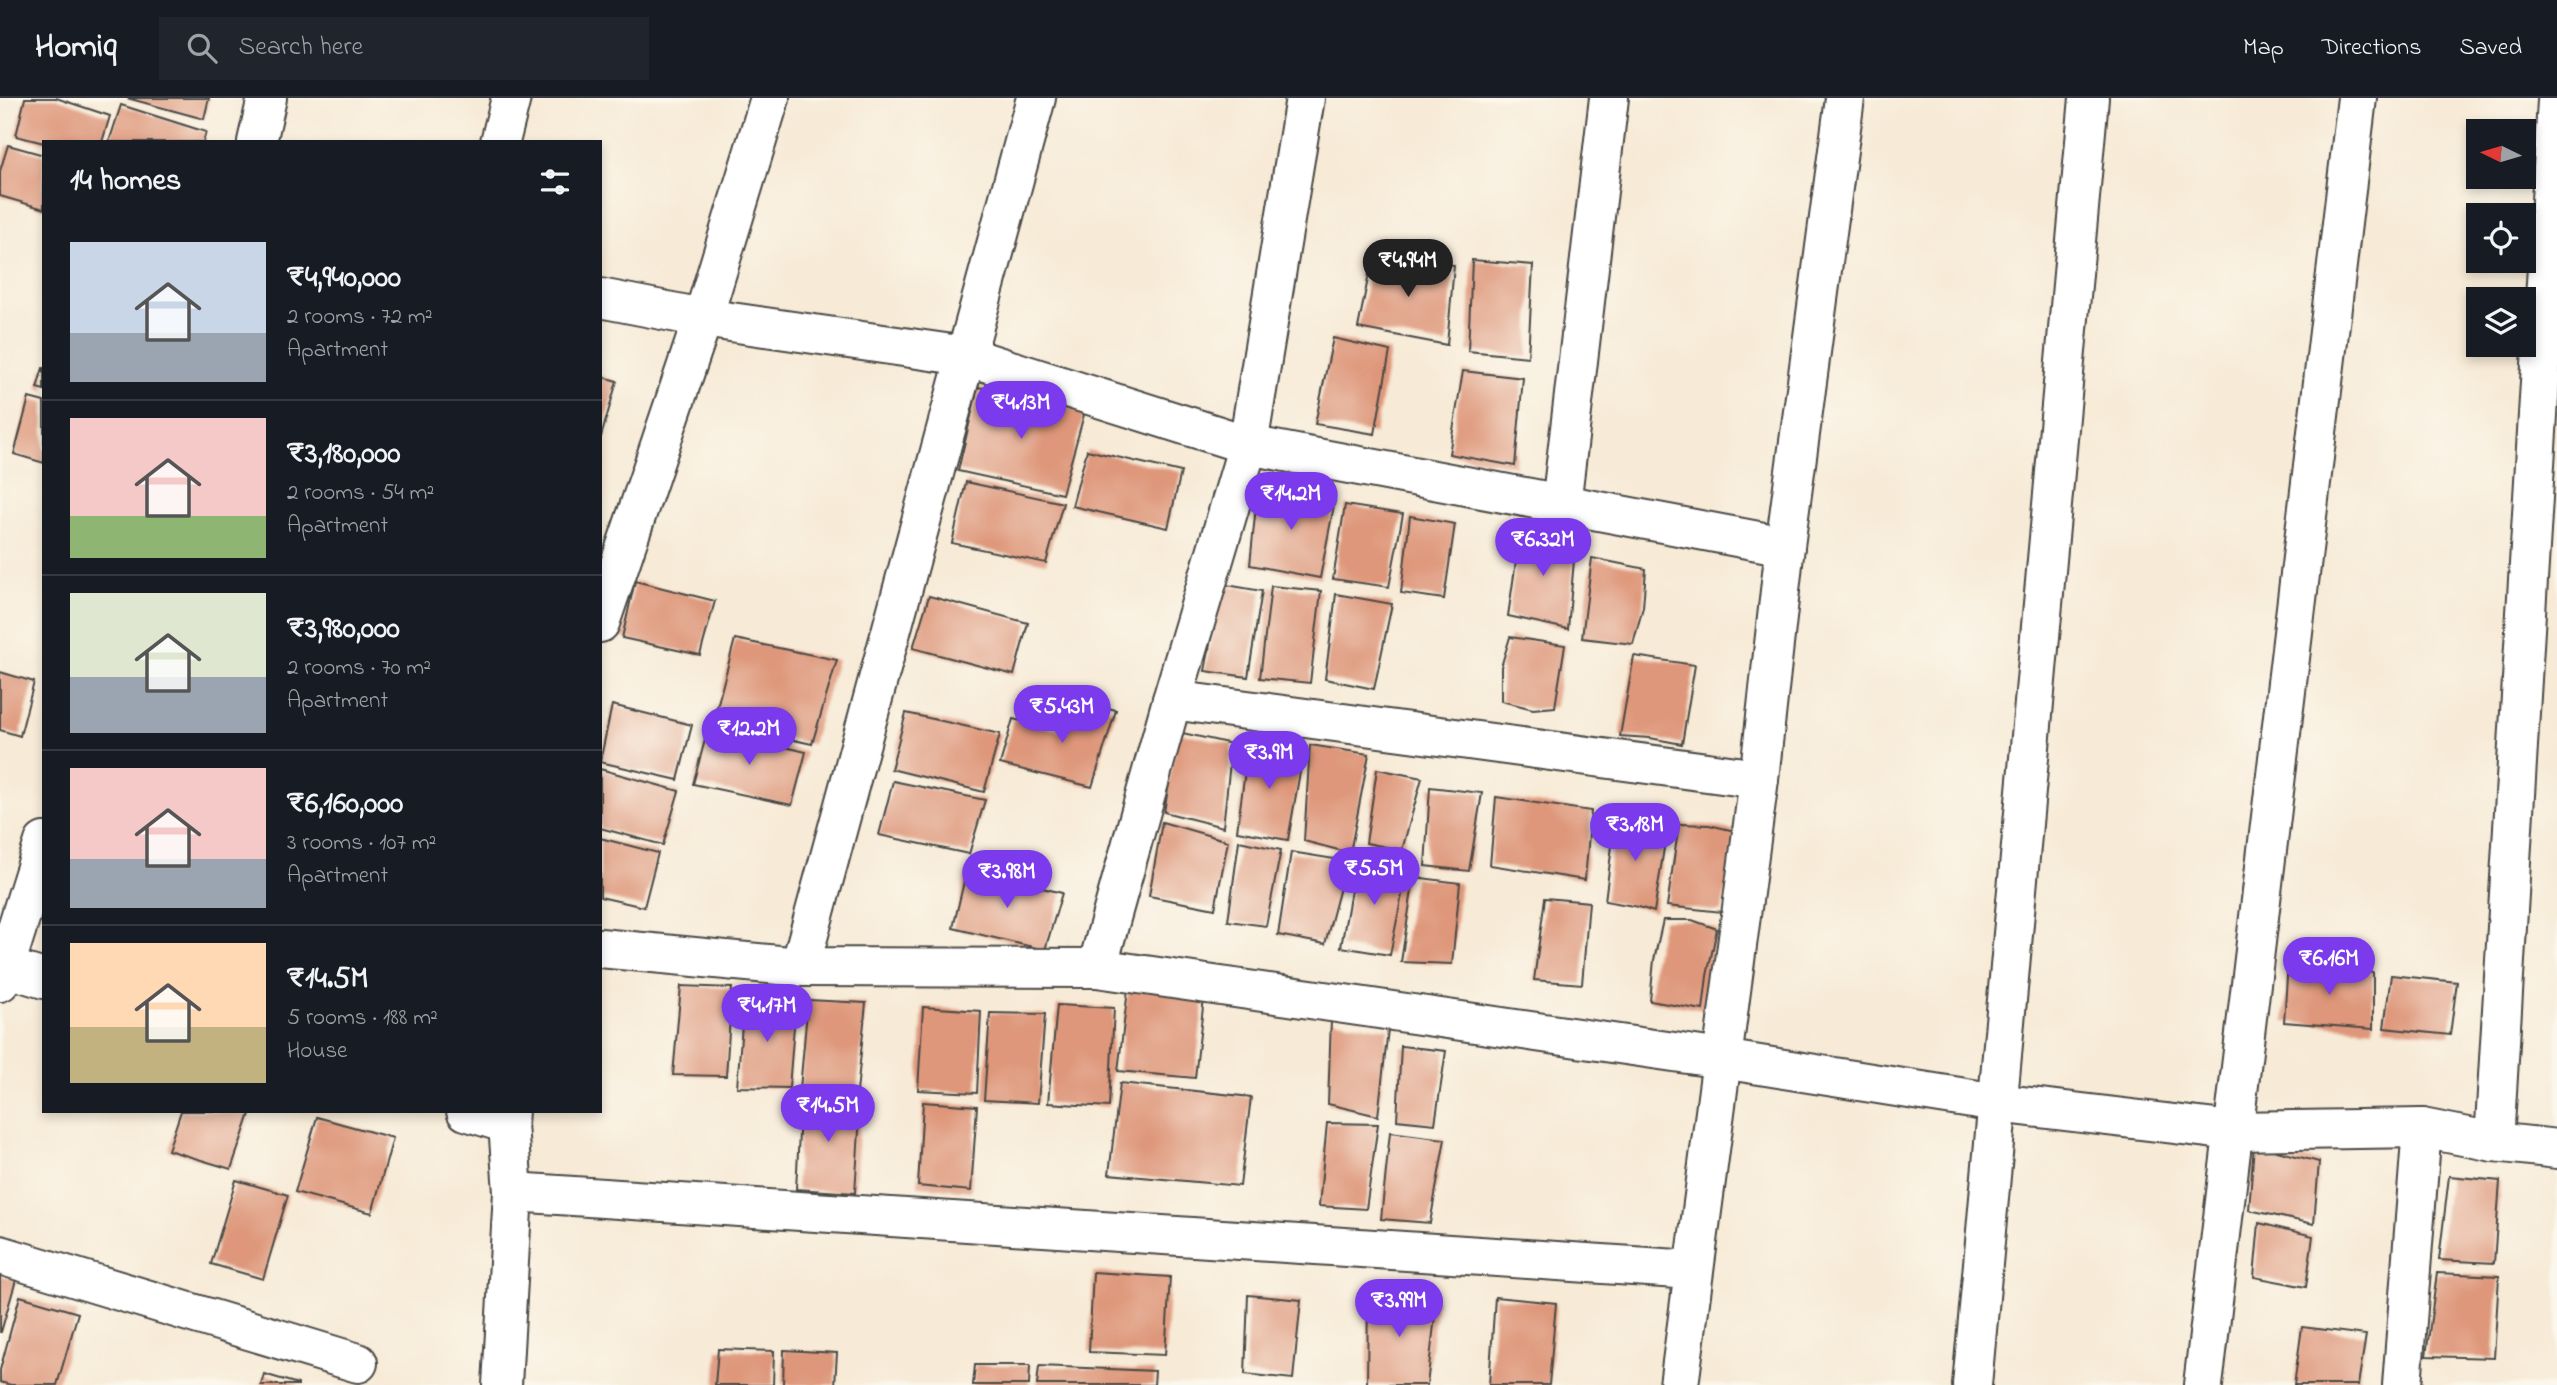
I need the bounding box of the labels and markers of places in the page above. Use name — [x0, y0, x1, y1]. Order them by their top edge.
pin: ₹4.94M — [1351, 240, 1465, 299]
pin: ₹4.13M — [964, 382, 1078, 441]
pin: ₹14.2M — [1234, 472, 1348, 532]
pin: ₹6.32M — [1486, 518, 1600, 578]
pin: ₹5.43M — [1005, 686, 1119, 745]
pin: ₹12.2M — [692, 708, 806, 767]
pin: ₹3.9M — [1220, 732, 1318, 791]
pin: ₹3.18M — [1578, 804, 1692, 863]
pin: ₹5.5M — [1325, 848, 1423, 907]
pin: ₹3.98M — [950, 850, 1064, 910]
pin: ₹6.16M — [2272, 937, 2386, 997]
pin: ₹4.17M — [710, 984, 824, 1044]
pin: ₹14.5M — [771, 1084, 885, 1144]
pin: ₹3.99M — [1342, 1280, 1456, 1339]

